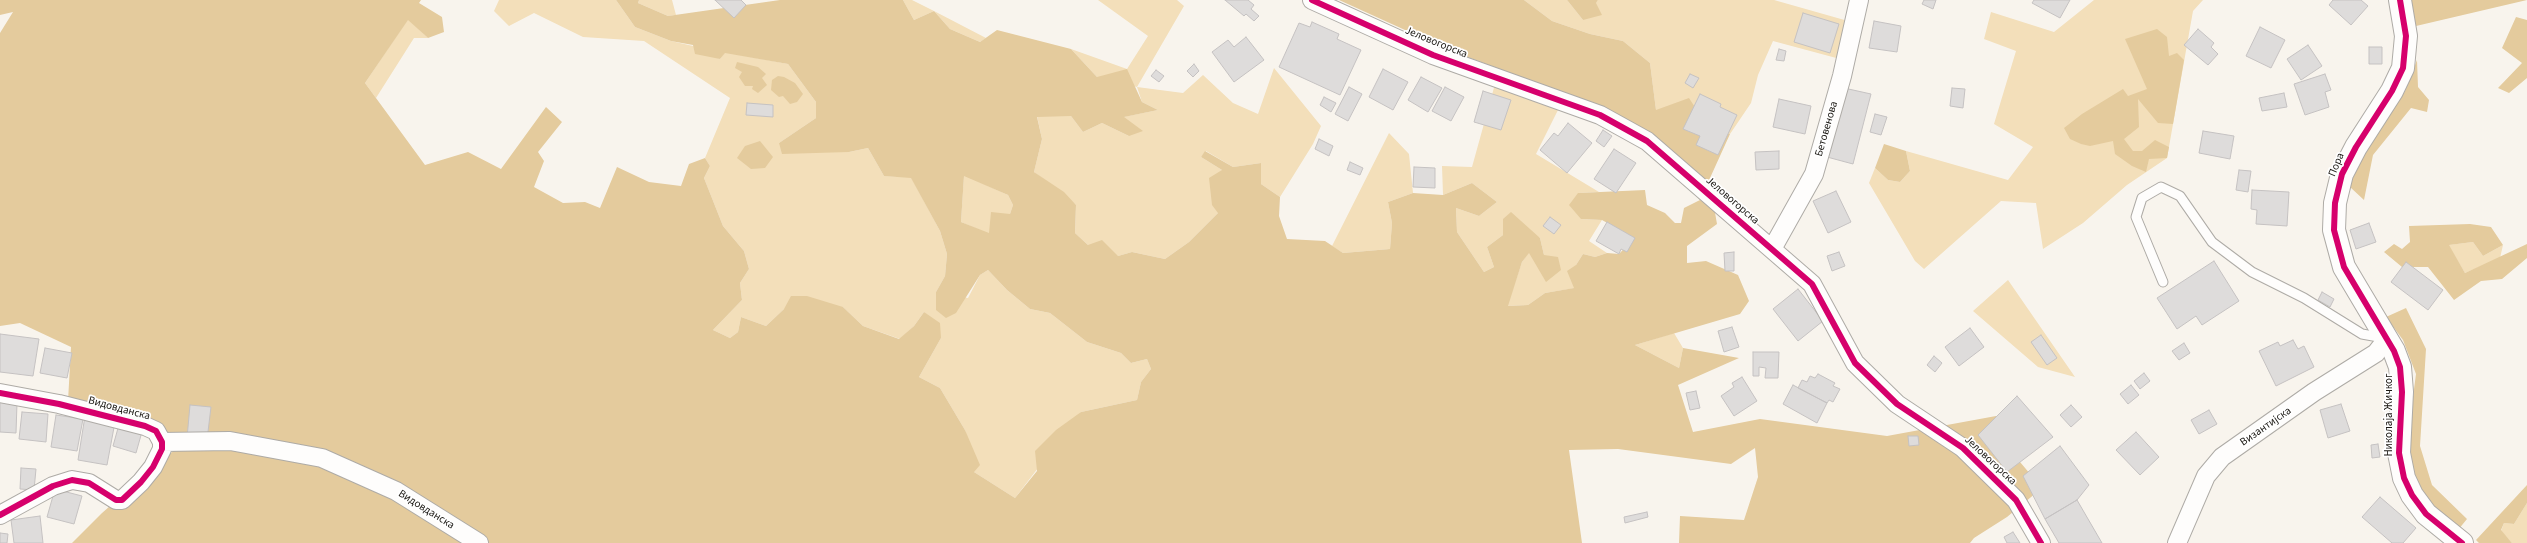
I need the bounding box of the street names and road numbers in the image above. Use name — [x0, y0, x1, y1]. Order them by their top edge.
street label: Јеловогорска — [1403, 24, 1469, 62]
street label: Бетовенова — [1813, 100, 1841, 158]
street label: Пора — [2326, 151, 2348, 179]
street label: Јеловогорска — [1703, 174, 1761, 228]
street label: Николаја Жичког — [2383, 373, 2397, 457]
street label: Видовданска — [87, 394, 151, 424]
street label: Византијска — [2238, 405, 2294, 449]
street label: Јеловогорска — [1961, 434, 2019, 488]
street label: Видовданска — [396, 488, 456, 532]

